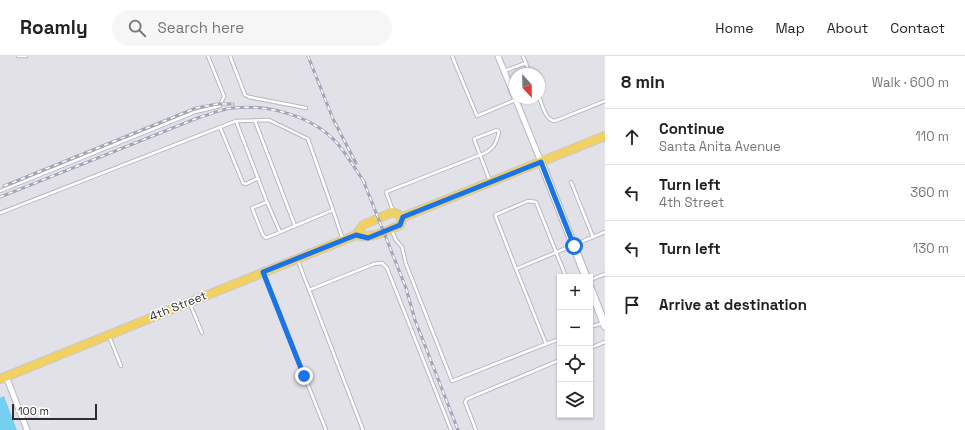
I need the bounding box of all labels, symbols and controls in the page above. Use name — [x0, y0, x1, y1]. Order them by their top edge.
search box — [112, 10, 392, 46]
text: Roamly — [20, 15, 88, 40]
icon: search — [126, 17, 148, 39]
text: Search here — [158, 18, 244, 37]
text: Home — [715, 19, 753, 37]
text: Map — [775, 19, 805, 37]
text: About — [827, 19, 868, 37]
text: Contact — [890, 19, 945, 37]
north arrow — [509, 68, 545, 104]
text: 8 min — [621, 71, 665, 93]
text: Walk · 600 m — [872, 74, 949, 91]
text: Continue — [659, 119, 725, 138]
icon: ahead — [621, 126, 643, 148]
text: 110 m — [915, 128, 949, 145]
text: Santa Anita Avenue — [659, 138, 781, 155]
text: Turn left — [659, 175, 721, 194]
icon: left — [621, 182, 643, 204]
text: 360 m — [910, 184, 949, 201]
text: 4th Street — [659, 194, 724, 211]
route start — [565, 237, 583, 255]
icon: left — [621, 238, 643, 260]
text: Turn left — [659, 239, 721, 258]
text: 130 m — [913, 240, 949, 257]
map controls — [557, 274, 593, 418]
button: + — [557, 274, 593, 310]
street label: 4th Street — [147, 287, 209, 325]
icon: arrive — [621, 294, 643, 316]
text: Arrive at destination — [659, 295, 807, 314]
button: − — [557, 310, 593, 346]
button: locate — [557, 346, 593, 382]
route end — [295, 367, 313, 385]
button: layers — [557, 382, 593, 418]
scale bar — [12, 402, 97, 421]
text: 100 m — [18, 404, 49, 418]

